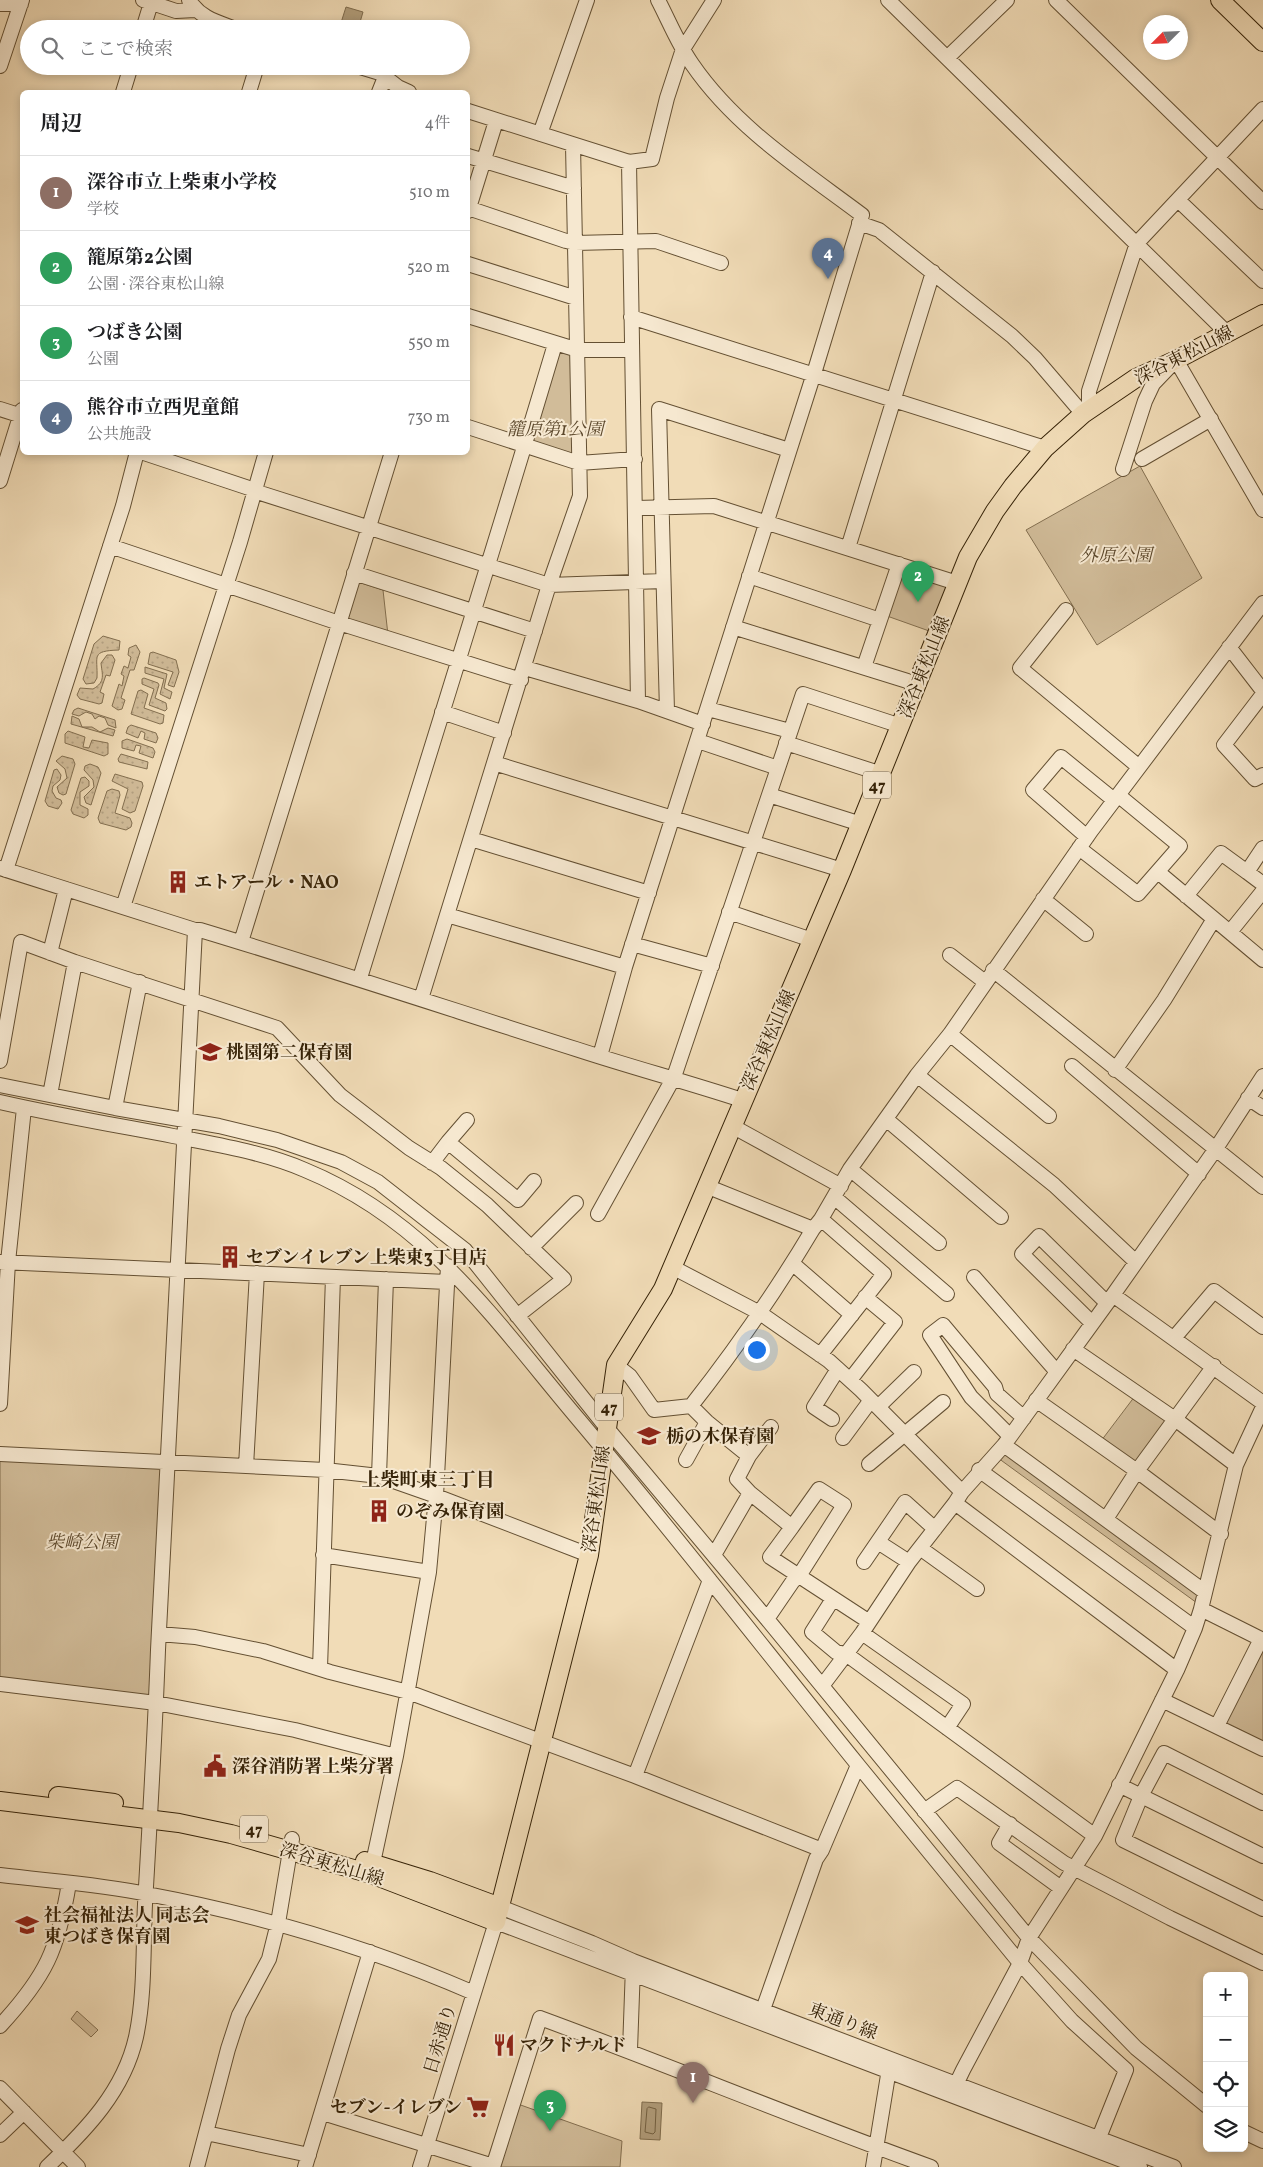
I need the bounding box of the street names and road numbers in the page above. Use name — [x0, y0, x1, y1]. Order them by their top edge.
street label: 深谷東松山線 — [1131, 321, 1238, 392]
street label: 深谷東松山線 — [894, 613, 957, 722]
road number: 47 — [863, 772, 891, 798]
street label: 深谷東松山線 — [736, 986, 803, 1095]
road number: 47 — [595, 1394, 623, 1420]
street label: 深谷東松山線 — [578, 1444, 617, 1554]
road number: 47 — [240, 1816, 268, 1842]
street label: 深谷東松山線 — [276, 1838, 387, 1893]
street label: 東通り線 — [804, 1998, 881, 2047]
street label: 日赤通り — [419, 2001, 464, 2078]

